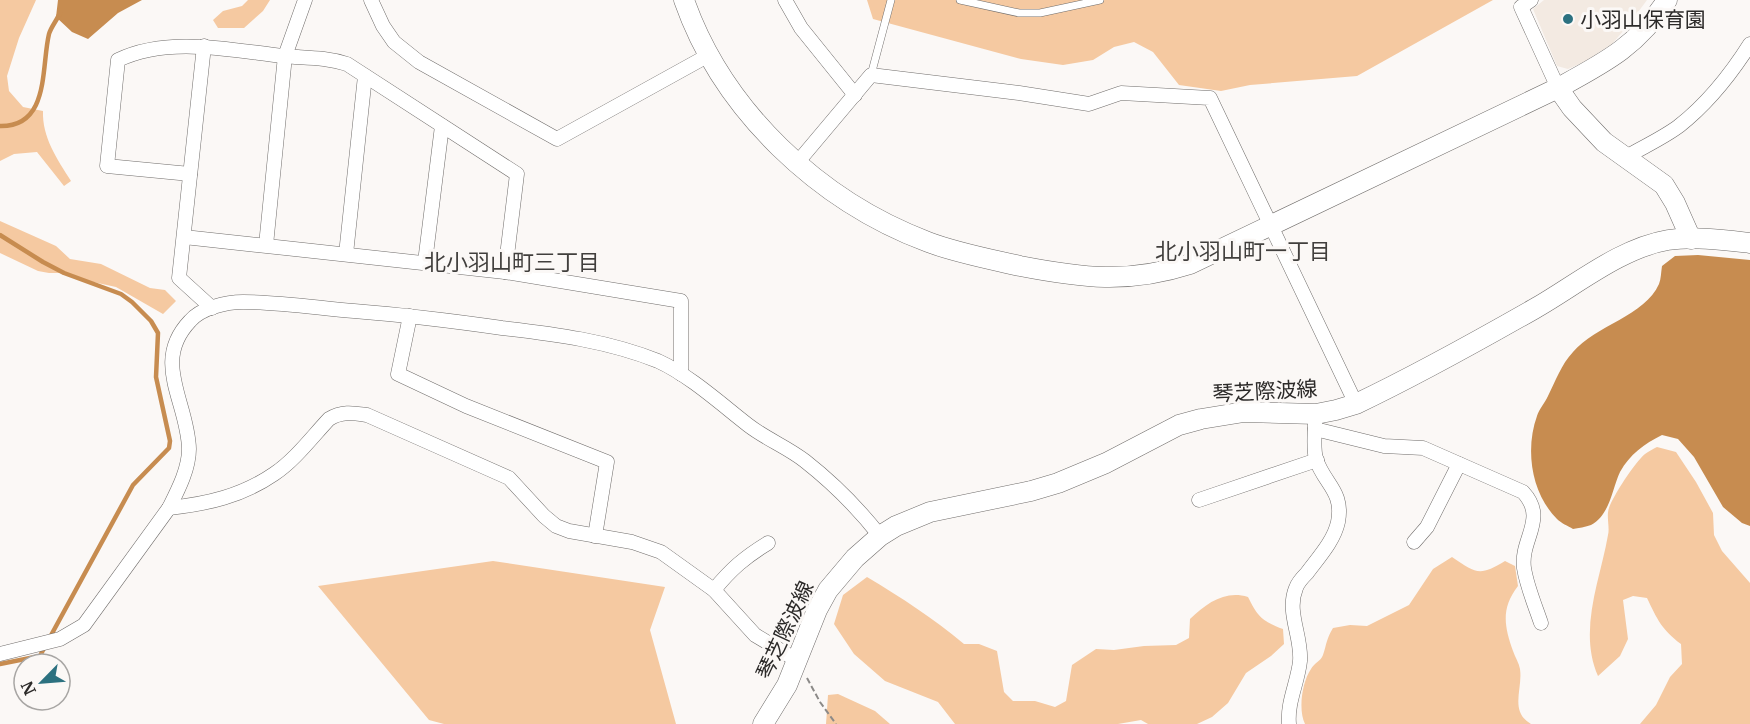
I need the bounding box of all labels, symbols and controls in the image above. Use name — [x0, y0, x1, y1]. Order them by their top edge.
place label: 小羽山保育園 — [1580, 6, 1706, 33]
marker: 小羽山保育園 — [1561, 12, 1575, 26]
district label: 北小羽山町一丁目 — [1155, 237, 1331, 265]
district label: 北小羽山町三丁目 — [424, 248, 600, 276]
street label: 琴芝際波線 — [1212, 375, 1318, 407]
street label: 琴芝際波線 — [751, 577, 819, 683]
north arrow — [12, 652, 72, 712]
text: N — [17, 678, 40, 698]

